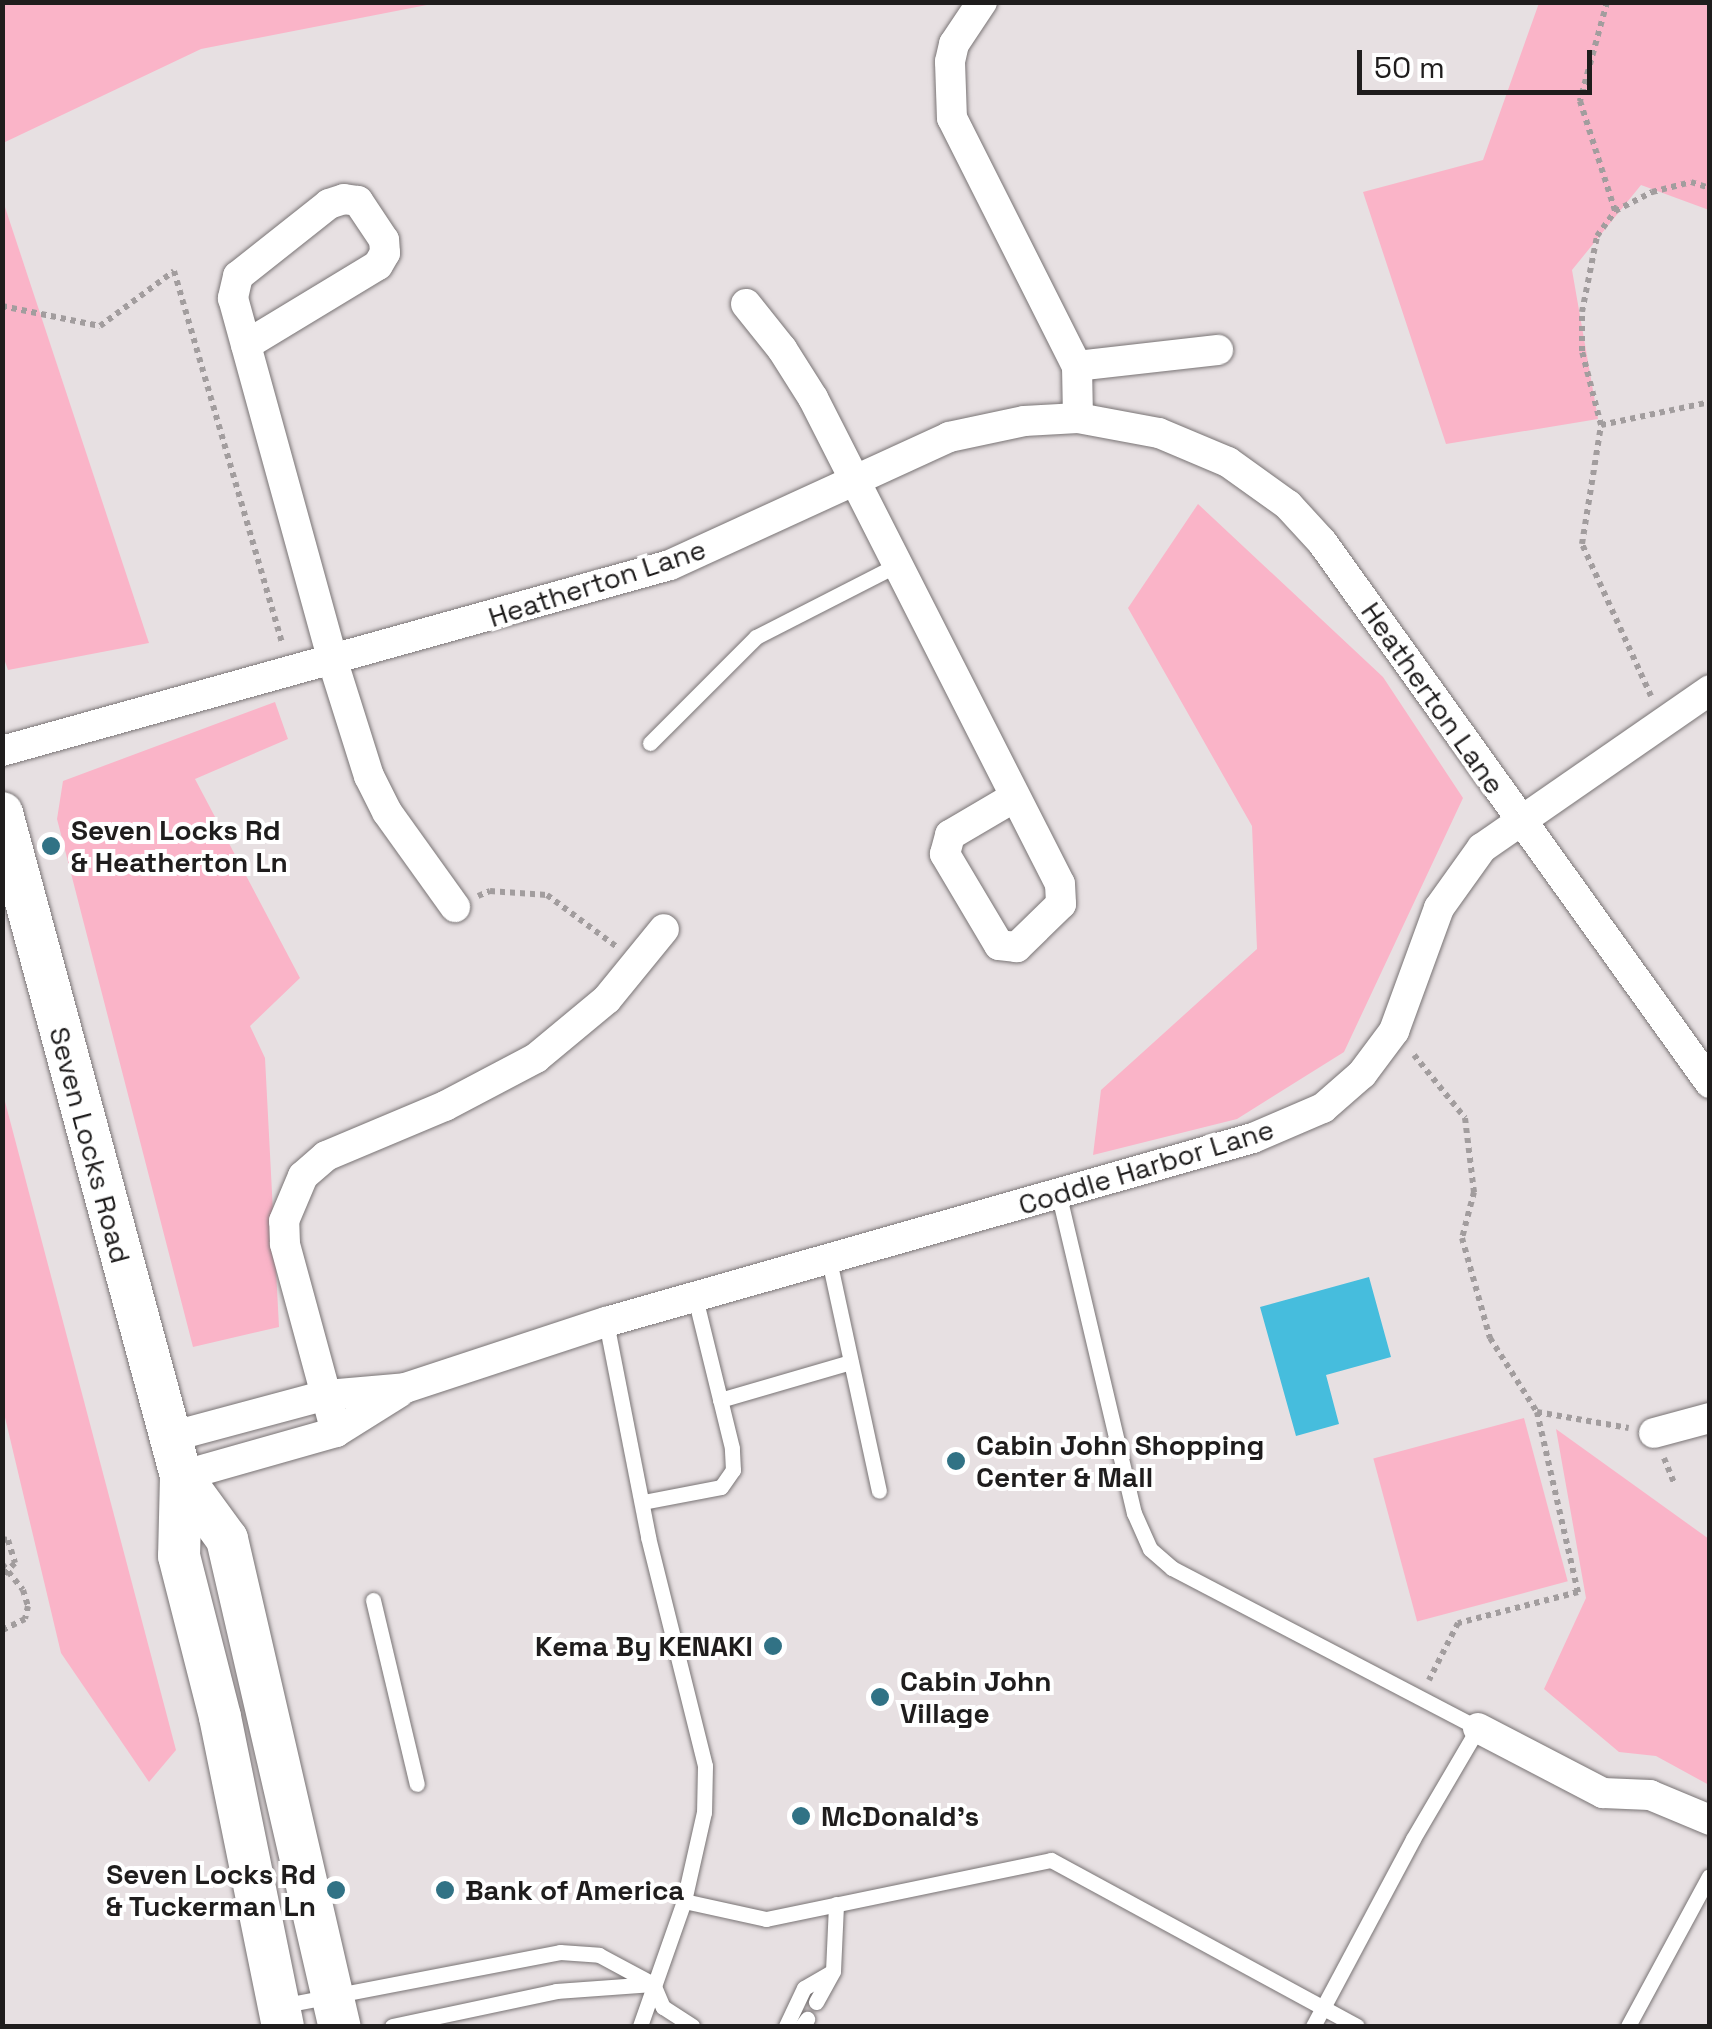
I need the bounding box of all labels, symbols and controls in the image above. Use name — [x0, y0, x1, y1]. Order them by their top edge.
scale bar — [1362, 30, 1597, 92]
text: 50 m — [1374, 48, 1445, 87]
street label: Heatherton Lane — [484, 532, 710, 634]
street label: Heatherton Lane — [1354, 596, 1512, 800]
place label: Seven Locks Rd & Heatherton Ln — [71, 813, 288, 879]
marker: Seven Locks Rd & Heatherton Ln — [40, 835, 62, 857]
street label: Seven Locks Road — [42, 1023, 138, 1267]
street label: Coddle Harbor Lane — [1014, 1112, 1278, 1222]
place label: Cabin John Shopping Center & Mall — [976, 1428, 1264, 1494]
marker: Cabin John Shopping Center & Mall — [945, 1450, 967, 1472]
place label: Kema By KENAKI — [535, 1629, 753, 1663]
marker: Kema By KENAKI — [762, 1635, 784, 1657]
place label: Cabin John Village — [900, 1664, 1052, 1730]
marker: Cabin John Village — [869, 1686, 891, 1708]
place label: McDonald's — [821, 1799, 979, 1833]
marker: McDonald's — [790, 1805, 812, 1827]
place label: Seven Locks Rd & Tuckerman Ln — [105, 1857, 316, 1923]
place label: Bank of America — [465, 1873, 685, 1907]
marker: Seven Locks Rd & Tuckerman Ln — [325, 1879, 347, 1901]
marker: Bank of America — [434, 1879, 456, 1901]

